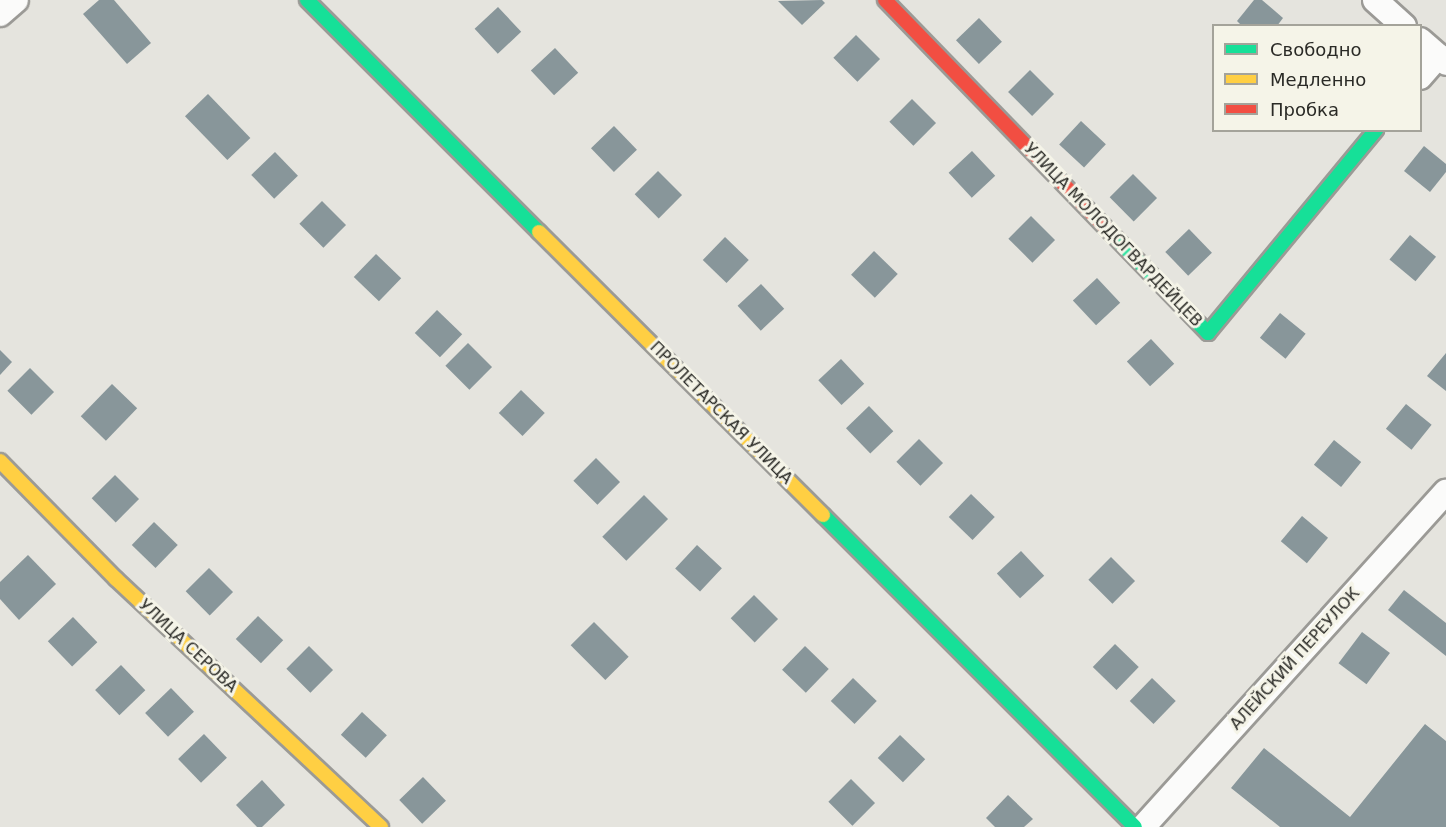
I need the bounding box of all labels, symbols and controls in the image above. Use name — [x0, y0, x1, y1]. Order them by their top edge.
legend — [1212, 24, 1422, 132]
text: Свободно — [1270, 39, 1362, 60]
text: Медленно — [1270, 69, 1366, 90]
text: Пробка — [1270, 99, 1339, 120]
street label: УЛИЦА МОЛОДОГВАРДЕЙЦЕВ — [1020, 139, 1206, 331]
street label: ПРОЛЕТАРСКАЯ УЛИЦА — [646, 338, 796, 488]
street label: АЛЕЙСКИЙ ПЕРЕУЛОК — [1226, 584, 1364, 734]
street label: УЛИЦА СЕРОВА — [135, 595, 241, 697]

